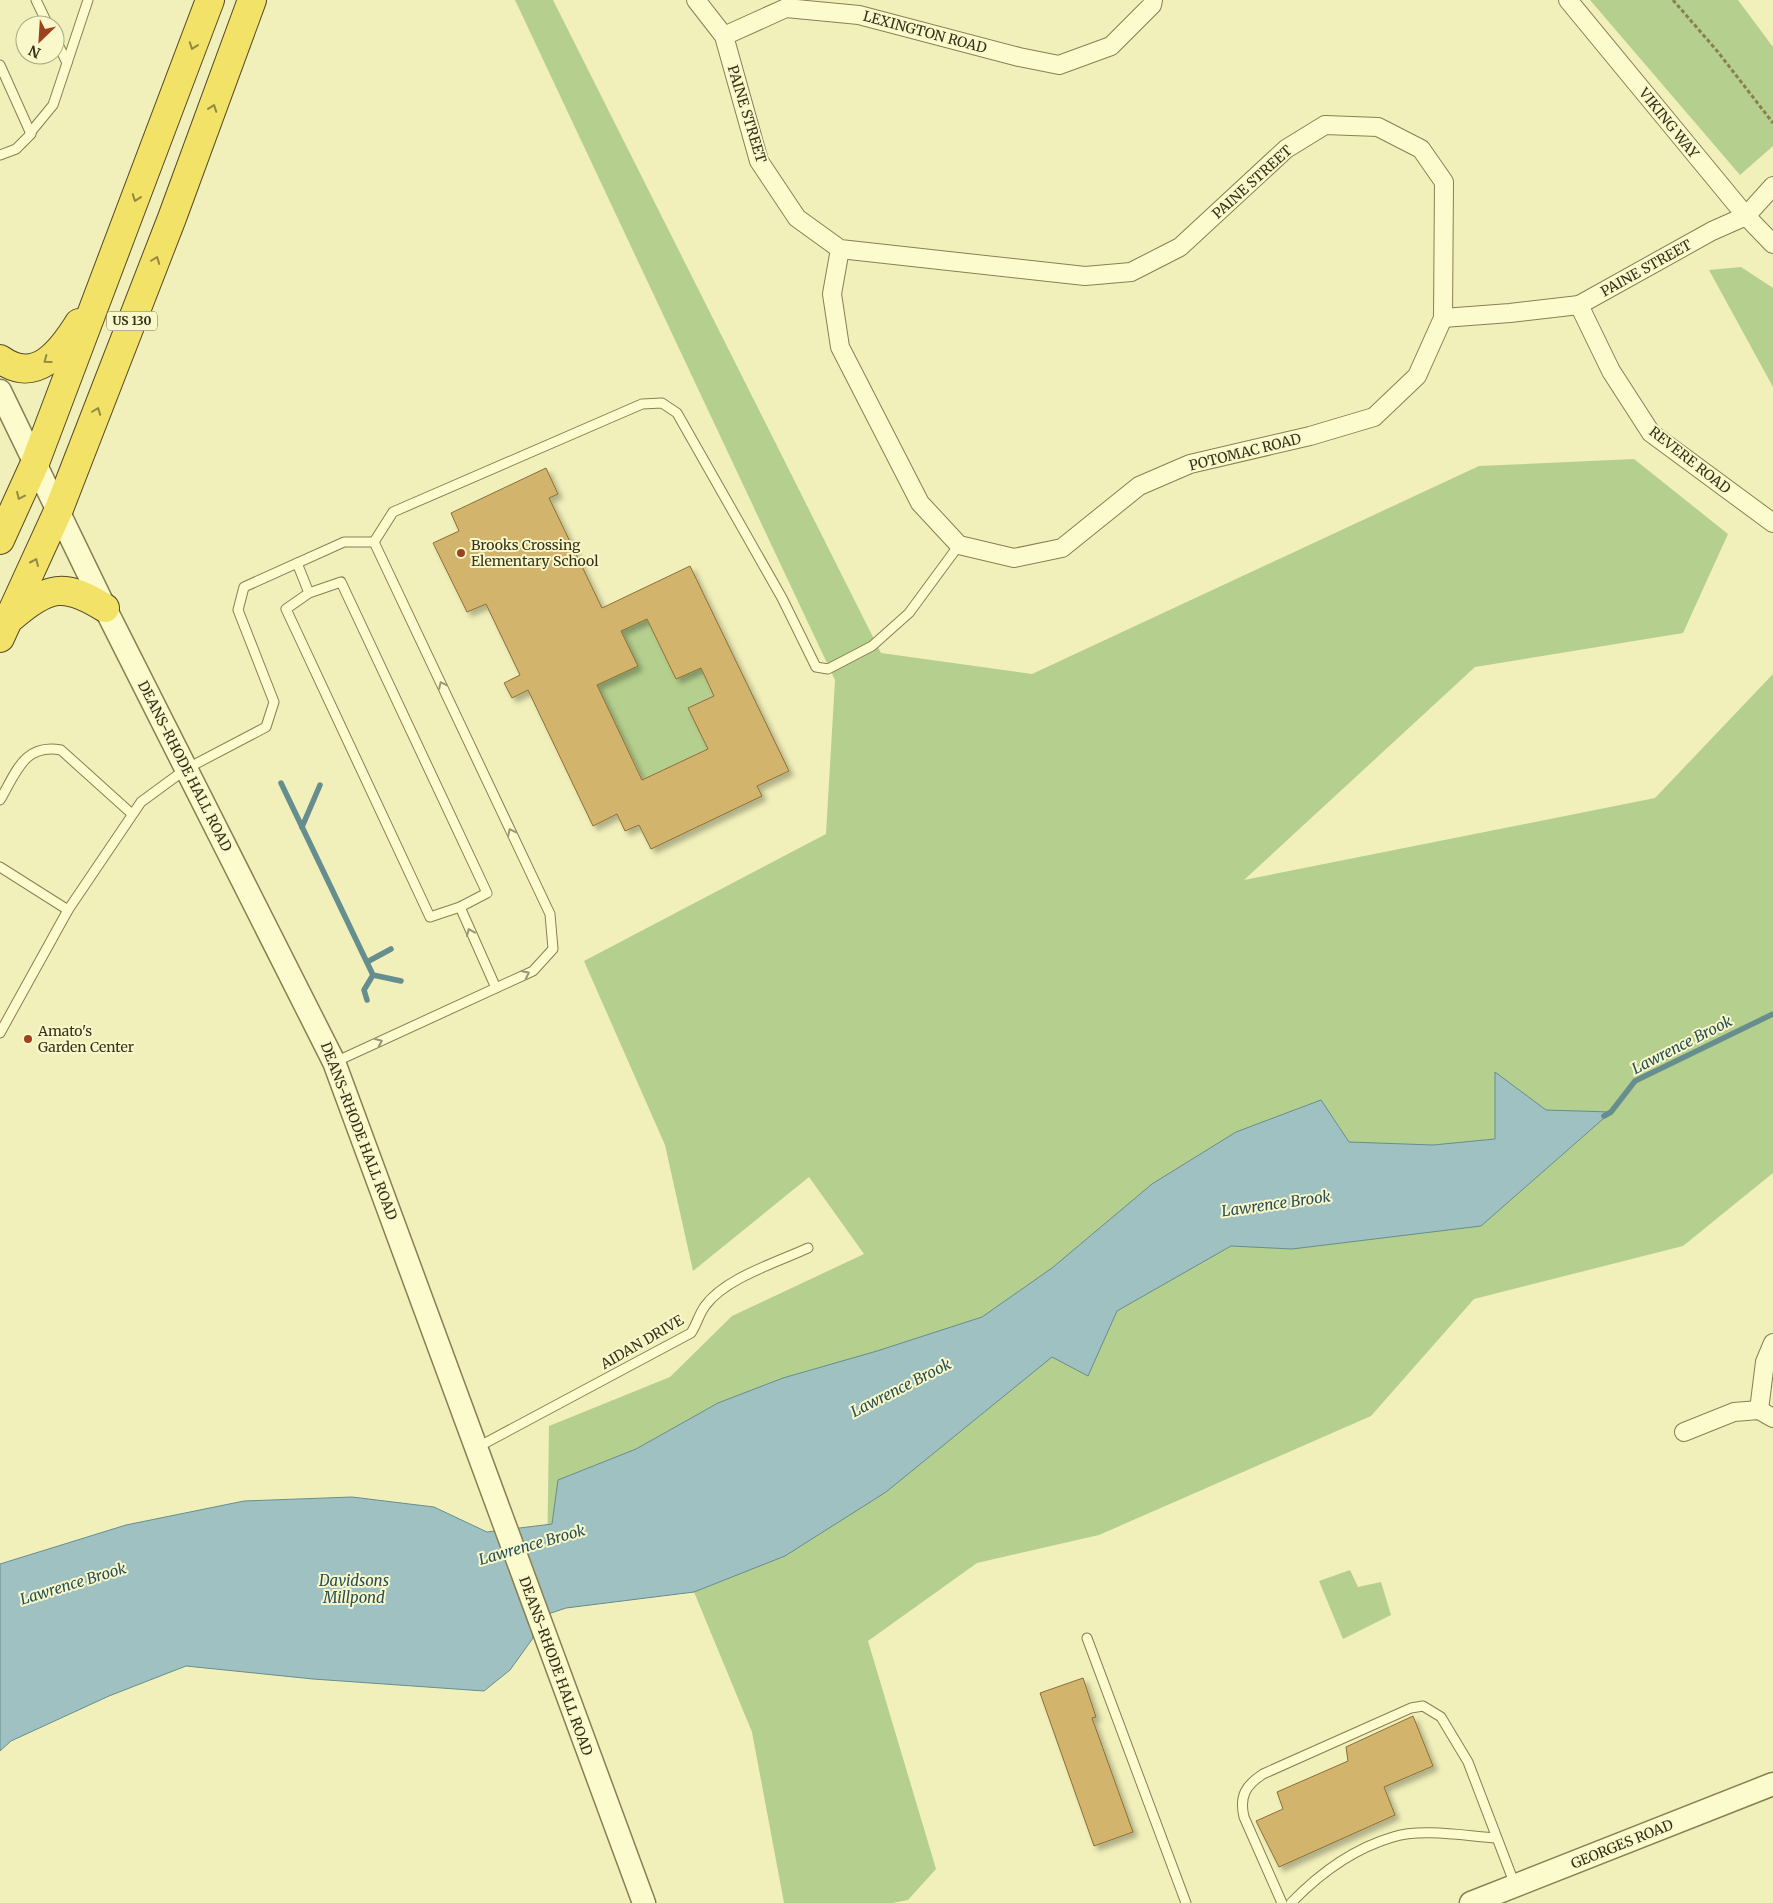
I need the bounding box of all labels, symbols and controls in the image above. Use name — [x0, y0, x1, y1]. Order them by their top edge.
street label: LEXINGTON ROAD — [861, 7, 989, 57]
north arrow — [15, 15, 65, 65]
text: N — [26, 41, 43, 62]
one-way arrow — [189, 41, 199, 49]
street label: PAINE STREET — [724, 63, 770, 165]
street label: VIKING WAY — [1635, 83, 1703, 163]
one-way arrow — [207, 104, 217, 113]
street label: PAINE STREET — [1208, 141, 1296, 223]
one-way arrow — [132, 193, 142, 202]
street label: PAINE STREET — [1597, 235, 1695, 300]
one-way arrow — [150, 256, 160, 265]
road number: US 130 — [107, 312, 157, 331]
one-way arrow — [43, 354, 53, 363]
one-way arrow — [91, 408, 101, 416]
street label: REVERE ROAD — [1646, 422, 1735, 498]
street label: POTOMAC ROAD — [1187, 429, 1303, 475]
one-way arrow — [16, 491, 26, 500]
place label: Brooks Crossing Elementary School — [471, 536, 599, 570]
marker: Brooks Crossing Elementary School — [455, 547, 467, 559]
one-way arrow — [28, 558, 38, 567]
street label: DEANS-RHODE HALL ROAD — [134, 678, 236, 855]
one-way arrow — [437, 681, 448, 690]
one-way arrow — [507, 828, 517, 837]
one-way arrow — [466, 928, 477, 937]
one-way arrow — [521, 969, 530, 980]
water label: Lawrence Brook — [1629, 1011, 1736, 1078]
place label: Amato's Garden Center — [37, 1022, 134, 1056]
marker: Amato's Garden Center — [22, 1033, 34, 1045]
one-way arrow — [374, 1037, 383, 1048]
street label: DEANS-RHODE HALL ROAD — [317, 1039, 401, 1223]
water label: Lawrence Brook — [1220, 1186, 1332, 1221]
street label: AIDAN DRIVE — [596, 1311, 687, 1374]
water label: Lawrence Brook — [848, 1354, 955, 1421]
water label: Lawrence Brook — [476, 1520, 588, 1569]
water label: Lawrence Brook — [18, 1558, 129, 1609]
water label: Davidsons Millpond — [318, 1571, 389, 1607]
street label: DEANS-RHODE HALL ROAD — [515, 1574, 597, 1758]
street label: GEORGES ROAD — [1568, 1815, 1676, 1873]

